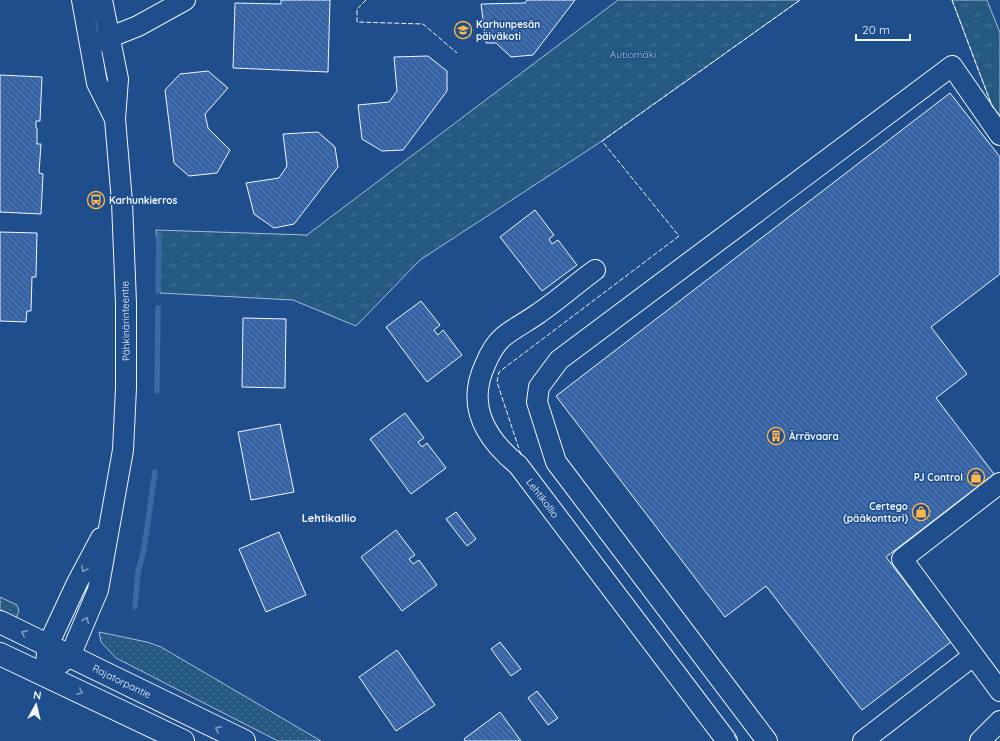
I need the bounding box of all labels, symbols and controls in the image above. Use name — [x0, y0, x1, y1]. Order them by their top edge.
scale bar — [856, 16, 910, 42]
place label: Karhunpesän päiväkoti — [476, 18, 540, 43]
school or university icon: Karhunpesän päiväkoti — [453, 20, 473, 40]
text: 20 m — [862, 22, 890, 37]
park label: Autiomäki — [610, 48, 656, 61]
bus stop icon: Karhunkierros — [86, 190, 106, 210]
place label: Karhunkierros — [109, 194, 178, 207]
street label: Pähkinärinteentie — [118, 280, 133, 361]
building icon: Ärrävaara — [766, 426, 786, 446]
place label: Ärrävaara — [789, 429, 839, 443]
shop icon: PJ Control — [966, 467, 986, 487]
place label: PJ Control — [914, 471, 963, 484]
street label: Lehtikallio — [523, 476, 562, 521]
place label: Certego (pääkonttori) — [843, 500, 908, 525]
shop icon: Certego (pääkonttori) — [911, 502, 931, 522]
district label: Lehtikallio — [302, 511, 356, 525]
one-way arrow — [82, 565, 89, 572]
one-way arrow — [81, 617, 89, 624]
one-way arrow — [21, 630, 28, 638]
street label: Rajatorpantie — [90, 662, 154, 701]
north arrow — [16, 685, 56, 725]
one-way arrow — [76, 687, 84, 695]
text: N — [32, 688, 42, 703]
one-way arrow — [215, 726, 223, 734]

